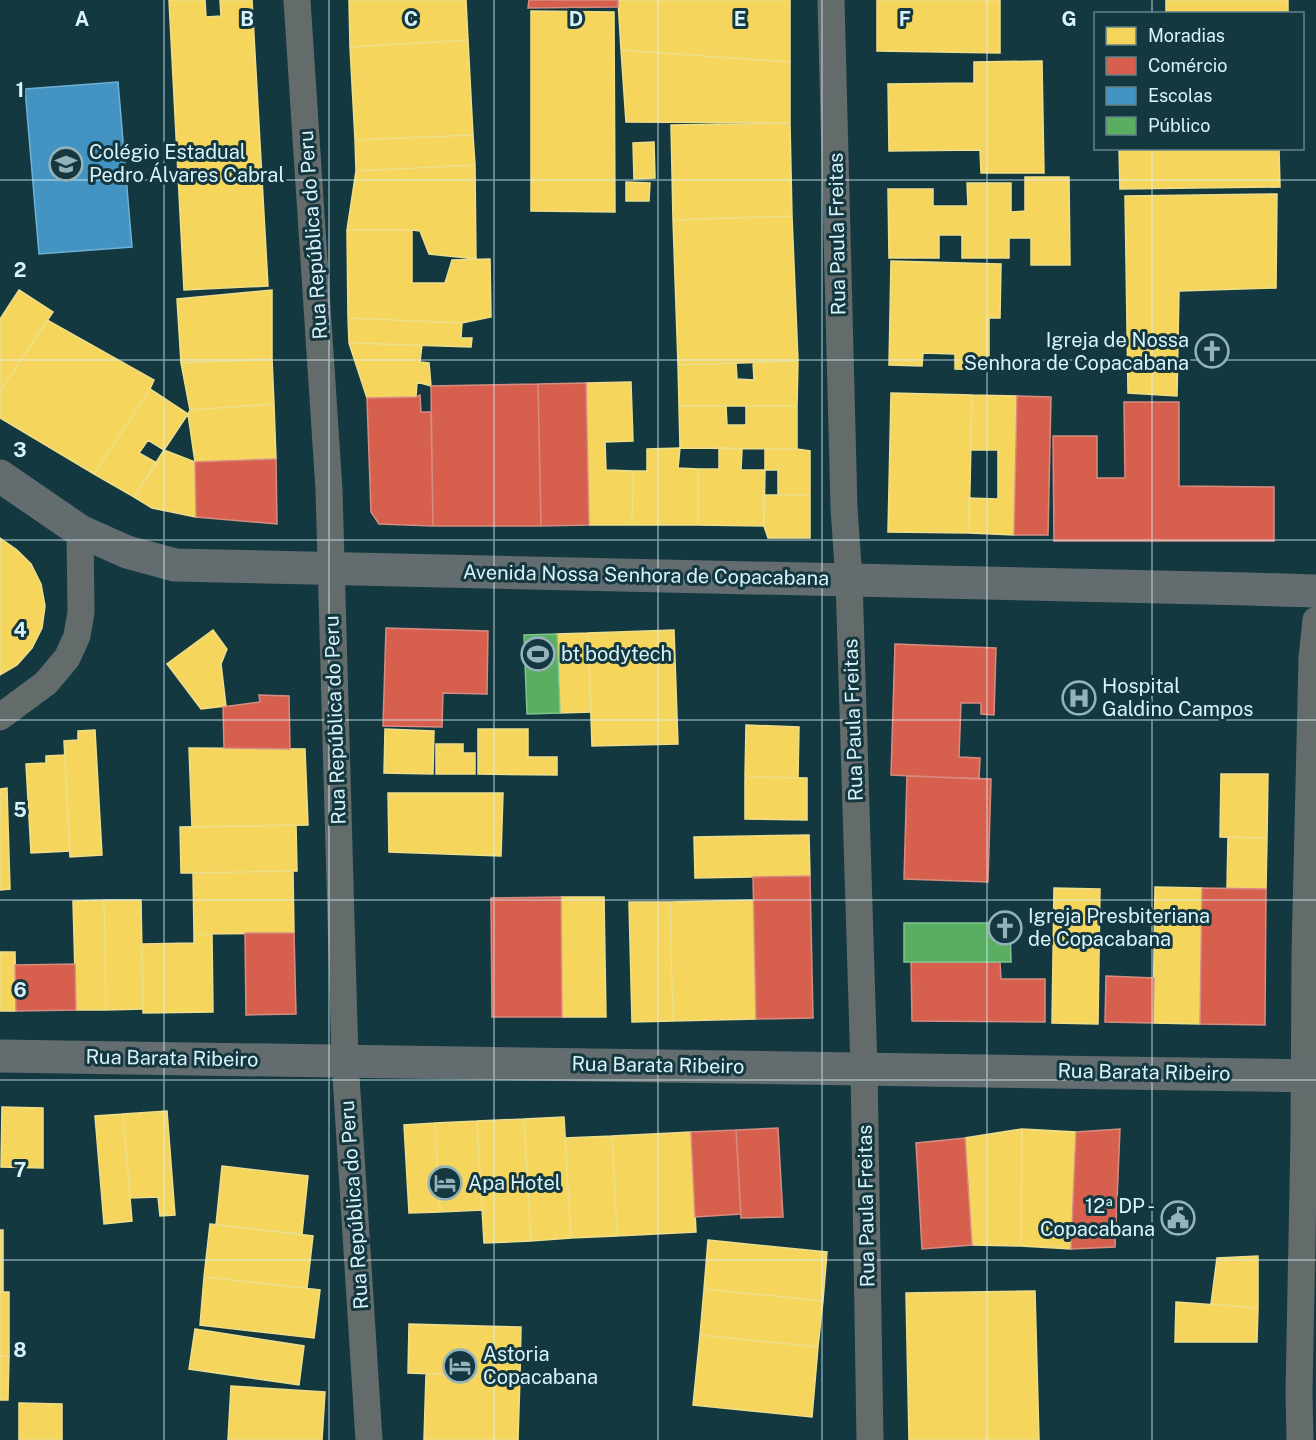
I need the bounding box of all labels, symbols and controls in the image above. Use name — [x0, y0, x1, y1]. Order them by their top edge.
text: A — [75, 7, 89, 31]
text: B — [240, 7, 254, 31]
text: C — [404, 7, 418, 31]
text: D — [569, 7, 583, 31]
text: E — [734, 7, 746, 31]
text: F — [899, 7, 911, 31]
text: G — [1061, 7, 1077, 31]
legend — [1094, 12, 1304, 150]
text: Moradias — [1148, 25, 1225, 46]
text: Comércio — [1148, 55, 1228, 76]
text: 1 — [16, 78, 24, 102]
text: Escolas — [1148, 85, 1212, 106]
text: Público — [1148, 115, 1210, 136]
street label: Rua República do Peru — [294, 130, 332, 340]
place label: Colégio Estadual Pedro Álvares Cabral — [89, 140, 284, 187]
school or university icon: Colégio Estadual Pedro Álvares Cabral — [48, 146, 84, 182]
street label: Rua Paula Freitas — [824, 152, 850, 316]
text: 2 — [14, 258, 26, 282]
place label: Igreja de Nossa Senhora de Copacabana — [964, 328, 1189, 375]
church icon: Igreja de Nossa Senhora de Copacabana — [1194, 333, 1230, 369]
text: 3 — [13, 438, 27, 462]
street label: Avenida Nossa Senhora de Copacabana — [463, 560, 829, 590]
street label: Rua República do Peru — [319, 615, 351, 825]
text: 4 — [13, 618, 27, 642]
sports icon: bt bodytech — [520, 636, 556, 672]
street label: Rua Paula Freitas — [838, 638, 868, 802]
place label: bt bodytech — [561, 642, 672, 666]
place label: Hospital Galdino Campos — [1102, 674, 1253, 721]
hospital icon: Hospital Galdino Campos — [1061, 680, 1097, 716]
text: 5 — [13, 798, 27, 822]
place label: Igreja Presbiteriana de Copacabana — [1028, 904, 1210, 951]
church icon: Igreja Presbiteriana de Copacabana — [987, 910, 1023, 946]
text: 6 — [13, 978, 27, 1002]
street label: Rua Barata Ribeiro — [85, 1044, 259, 1072]
street label: Rua Barata Ribeiro — [571, 1051, 745, 1079]
street label: Rua Barata Ribeiro — [1057, 1058, 1231, 1086]
street label: Rua República do Peru — [335, 1100, 373, 1310]
street label: Rua Paula Freitas — [853, 1124, 879, 1288]
text: 7 — [14, 1158, 26, 1182]
hotel icon: Apa Hotel — [427, 1165, 463, 1201]
place label: Apa Hotel — [468, 1171, 561, 1195]
place label: 12ª DP - Copacabana — [1040, 1194, 1155, 1241]
public building icon: 12ª DP - Copacabana — [1160, 1200, 1196, 1236]
text: 8 — [13, 1338, 27, 1362]
place label: Astoria Copacabana — [483, 1342, 598, 1389]
hotel icon: Astoria Copacabana — [442, 1348, 478, 1384]

